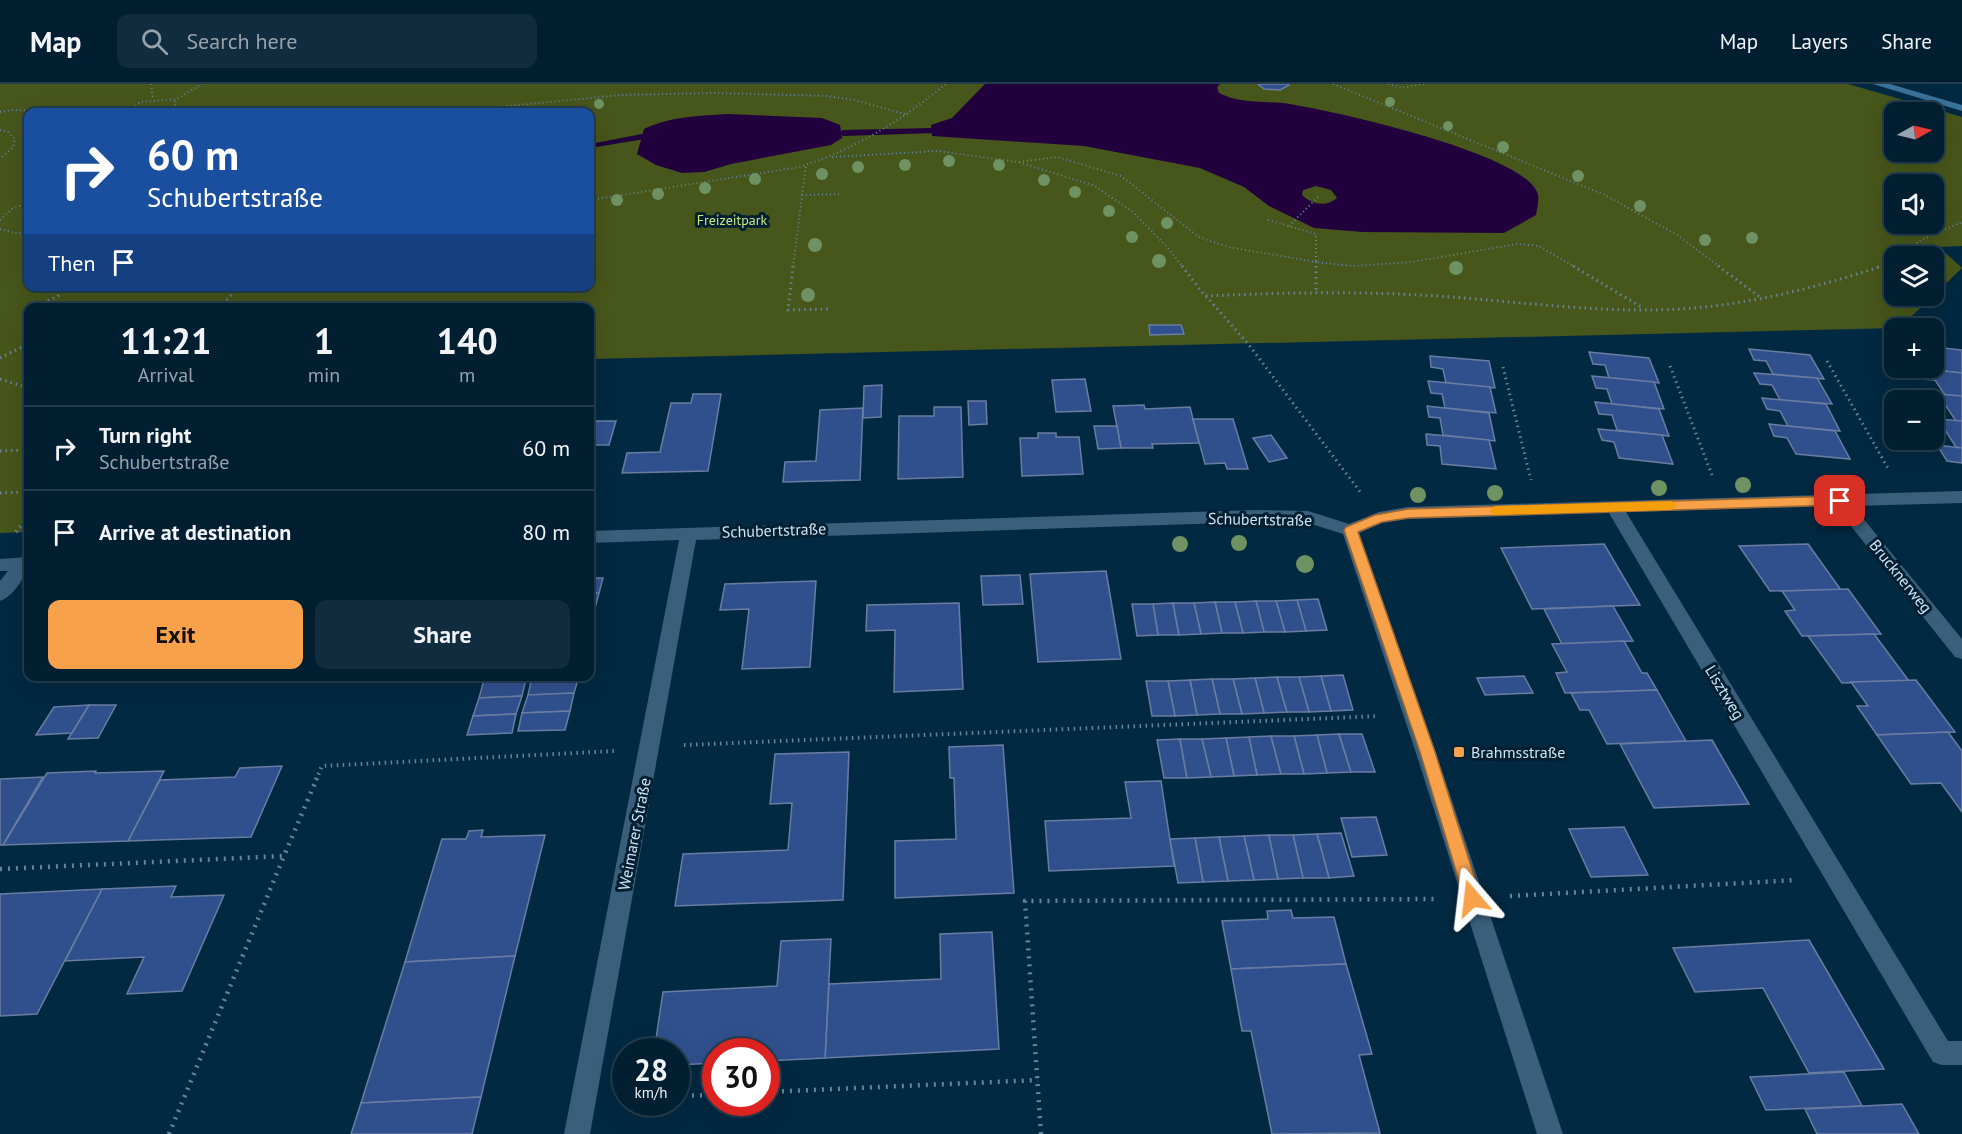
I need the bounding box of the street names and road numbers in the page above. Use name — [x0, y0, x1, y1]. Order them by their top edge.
street label: Schubertstraße — [1208, 508, 1312, 530]
street label: Schubertstraße — [722, 518, 826, 542]
street label: Brucknerweg — [1865, 535, 1937, 617]
street label: Lisztweg — [1701, 661, 1749, 723]
street label: Weimarer Straße — [613, 776, 655, 892]

